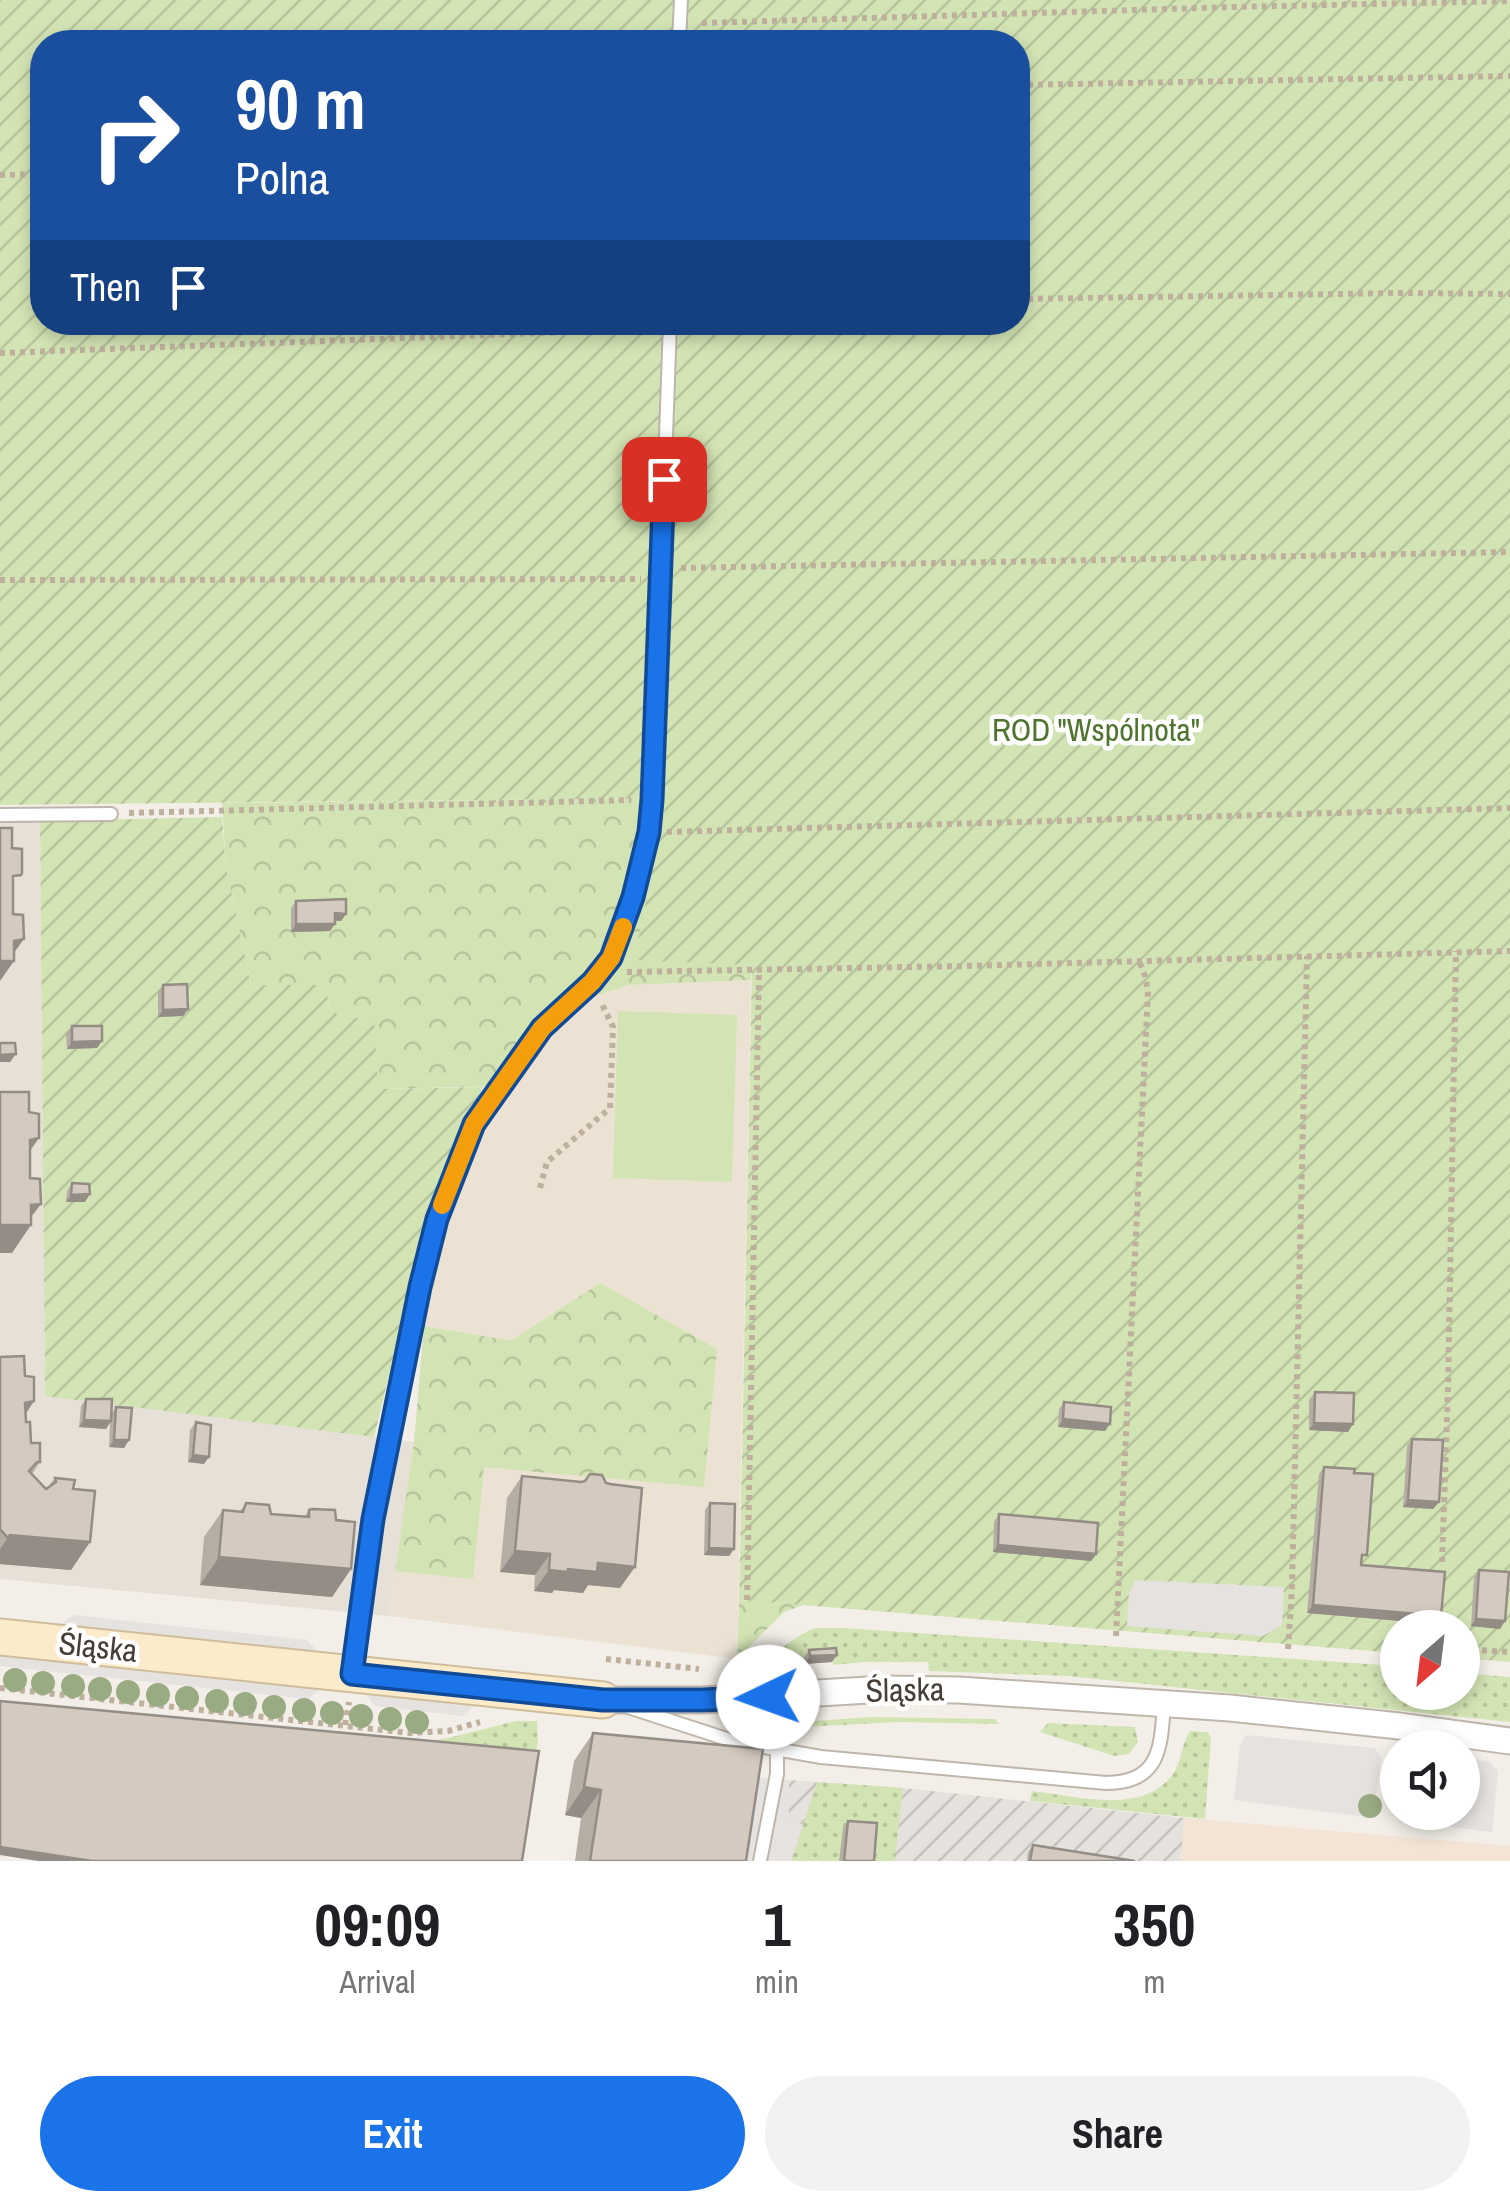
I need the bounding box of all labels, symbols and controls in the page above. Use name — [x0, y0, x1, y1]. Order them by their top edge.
text: 90 m — [235, 57, 366, 151]
icon: right — [70, 70, 200, 200]
text: Polna — [235, 147, 329, 208]
icon: arrive — [161, 260, 216, 315]
text: Then — [70, 262, 141, 313]
pin — [622, 437, 707, 522]
icon: arrive — [637, 452, 692, 507]
park label: ROD "Wspólnota" — [992, 708, 1200, 751]
north arrow — [1380, 1610, 1480, 1710]
map controls — [1380, 1610, 1480, 1830]
street label: Śląska — [57, 1621, 140, 1672]
position arrow — [716, 1645, 820, 1749]
street label: Śląska — [865, 1667, 945, 1712]
button: sound — [1380, 1730, 1480, 1830]
text: 09:09 — [315, 1884, 440, 1965]
text: 1 — [763, 1884, 791, 1965]
text: 350 — [1113, 1884, 1195, 1965]
text: Arrival — [340, 1960, 415, 2003]
text: min — [755, 1960, 799, 2003]
text: m — [1143, 1960, 1165, 2003]
button: Exit — [40, 2076, 745, 2191]
button: Share — [765, 2076, 1470, 2191]

